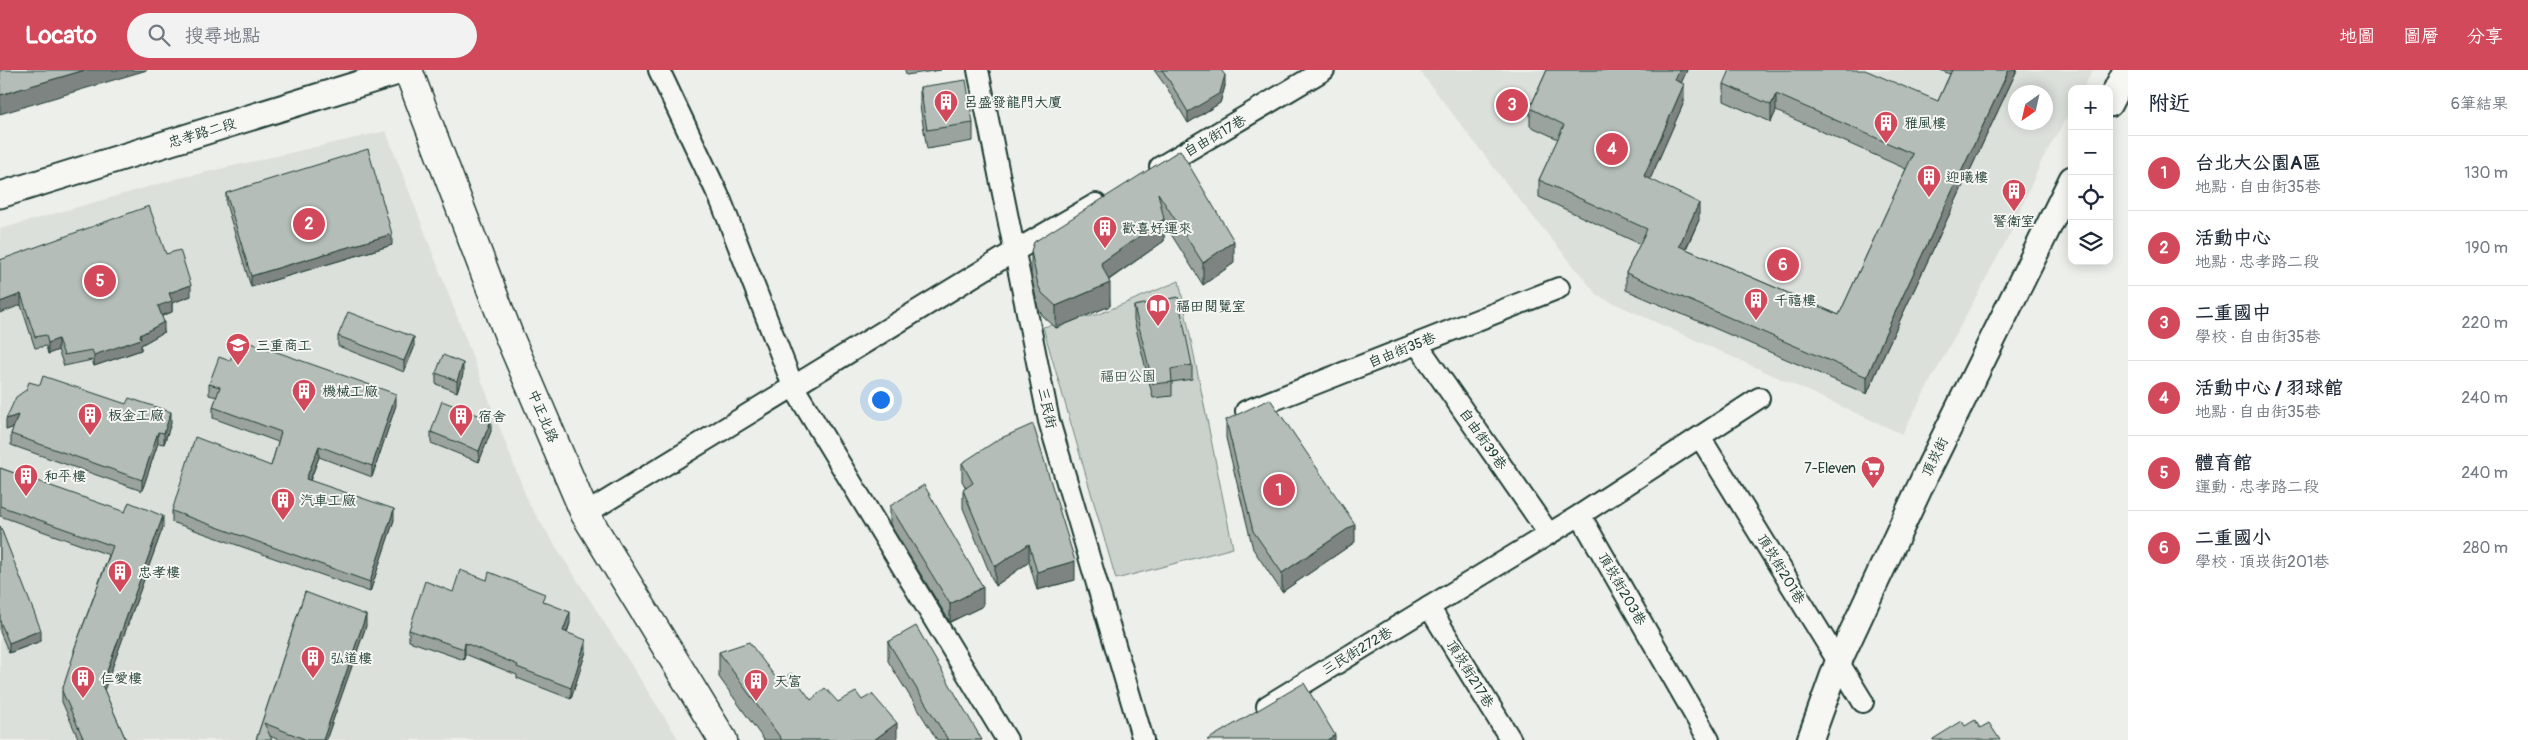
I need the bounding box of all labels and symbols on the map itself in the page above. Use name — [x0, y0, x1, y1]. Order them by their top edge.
north arrow — [2008, 85, 2053, 130]
pin: 3 — [1496, 86, 1528, 124]
building icon: 呂盛發龍門大廈 — [933, 89, 959, 123]
place label: 呂盛發龍門大廈 — [964, 94, 1062, 111]
building icon: 雅風樓 — [1873, 110, 1899, 144]
street label: 自由街17巷 — [1181, 111, 1250, 161]
street label: 忠孝路二段 — [166, 115, 238, 151]
place label: 雅風樓 — [1904, 115, 1946, 132]
pin: 4 — [1596, 130, 1628, 168]
building icon: 迎曦樓 — [1916, 164, 1942, 198]
place label: 迎曦樓 — [1946, 169, 1988, 186]
building icon: 警衛室 — [2001, 178, 2027, 212]
pin: 2 — [293, 205, 325, 243]
place label: 警衛室 — [1993, 213, 2035, 230]
building icon: 歡喜好運來 — [1092, 215, 1118, 249]
place label: 歡喜好運來 — [1122, 220, 1192, 237]
pin: 6 — [1767, 246, 1799, 284]
pin: 5 — [84, 262, 116, 300]
building icon: 千禧樓 — [1743, 287, 1769, 321]
place label: 千禧樓 — [1774, 292, 1816, 309]
library icon: 福田閱覽室 — [1145, 293, 1171, 327]
place label: 福田閱覽室 — [1176, 298, 1246, 315]
street label: 自由街35巷 — [1366, 328, 1439, 371]
school or university icon: 三重商工 — [225, 332, 251, 366]
place label: 三重商工 — [256, 337, 312, 354]
park label: 福田公園 — [1100, 368, 1156, 385]
building icon: 機械工廠 — [291, 378, 317, 412]
place label: 機械工廠 — [322, 383, 378, 400]
street label: 三民街 — [1034, 386, 1060, 430]
street label: 中正北路 — [524, 387, 562, 445]
your location — [868, 387, 894, 413]
building icon: 板金工廠 — [77, 402, 103, 436]
building icon: 宿舍 — [448, 403, 474, 437]
street label: 自由街39巷 — [1456, 405, 1511, 474]
place label: 板金工廠 — [108, 407, 164, 424]
place label: 宿舍 — [478, 408, 506, 425]
street label: 頂崁街 — [1918, 434, 1952, 480]
supermarket icon: 7-Eleven — [1860, 455, 1886, 489]
place label: 7-Eleven — [1804, 460, 1856, 477]
building icon: 和平樓 — [13, 463, 39, 497]
place label: 和平樓 — [44, 468, 86, 485]
pin: 1 — [1263, 471, 1295, 509]
building icon: 汽車工廠 — [270, 487, 296, 521]
place label: 汽車工廠 — [300, 492, 356, 509]
street label: 頂崁街201巷 — [1753, 531, 1809, 608]
street label: 頂崁街203巷 — [1594, 550, 1650, 629]
building icon: 忠孝樓 — [107, 559, 133, 593]
place label: 忠孝樓 — [138, 564, 180, 581]
street label: 三民街272巷 — [1319, 623, 1396, 679]
street label: 頂崁街217巷 — [1442, 637, 1498, 712]
building icon: 弘道樓 — [300, 645, 326, 679]
place label: 弘道樓 — [330, 650, 372, 667]
building icon: 仁愛樓 — [70, 665, 96, 699]
building icon: 天富 — [743, 668, 769, 702]
place label: 仁愛樓 — [100, 670, 142, 687]
place label: 天富 — [774, 673, 802, 690]

